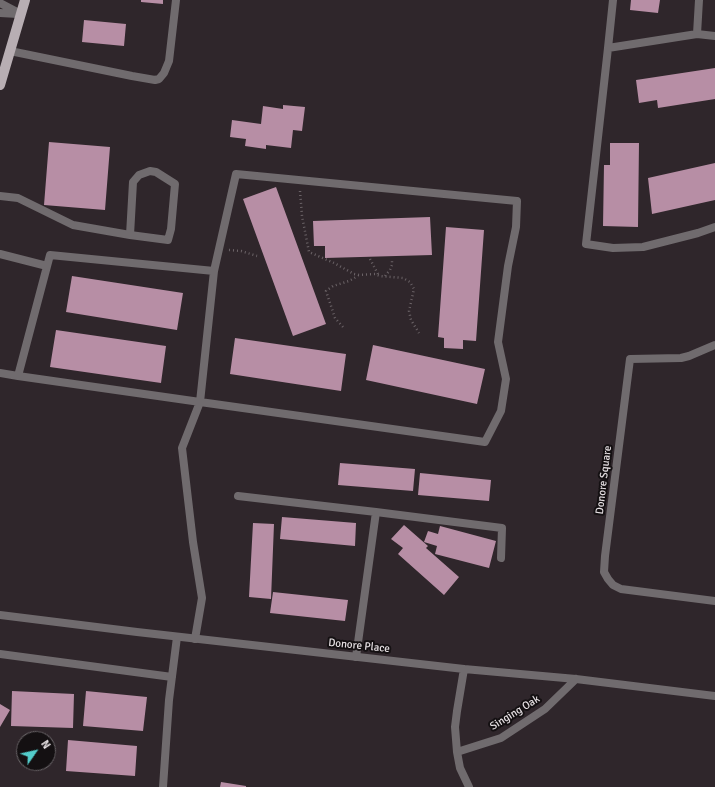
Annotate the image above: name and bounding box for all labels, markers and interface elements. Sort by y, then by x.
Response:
street label: Donore Square [593,445,615,515]
street label: Donore Place [327,636,391,656]
street label: Singing Oak [488,692,542,734]
north arrow [16,731,56,771]
text: N [38,738,53,751]

